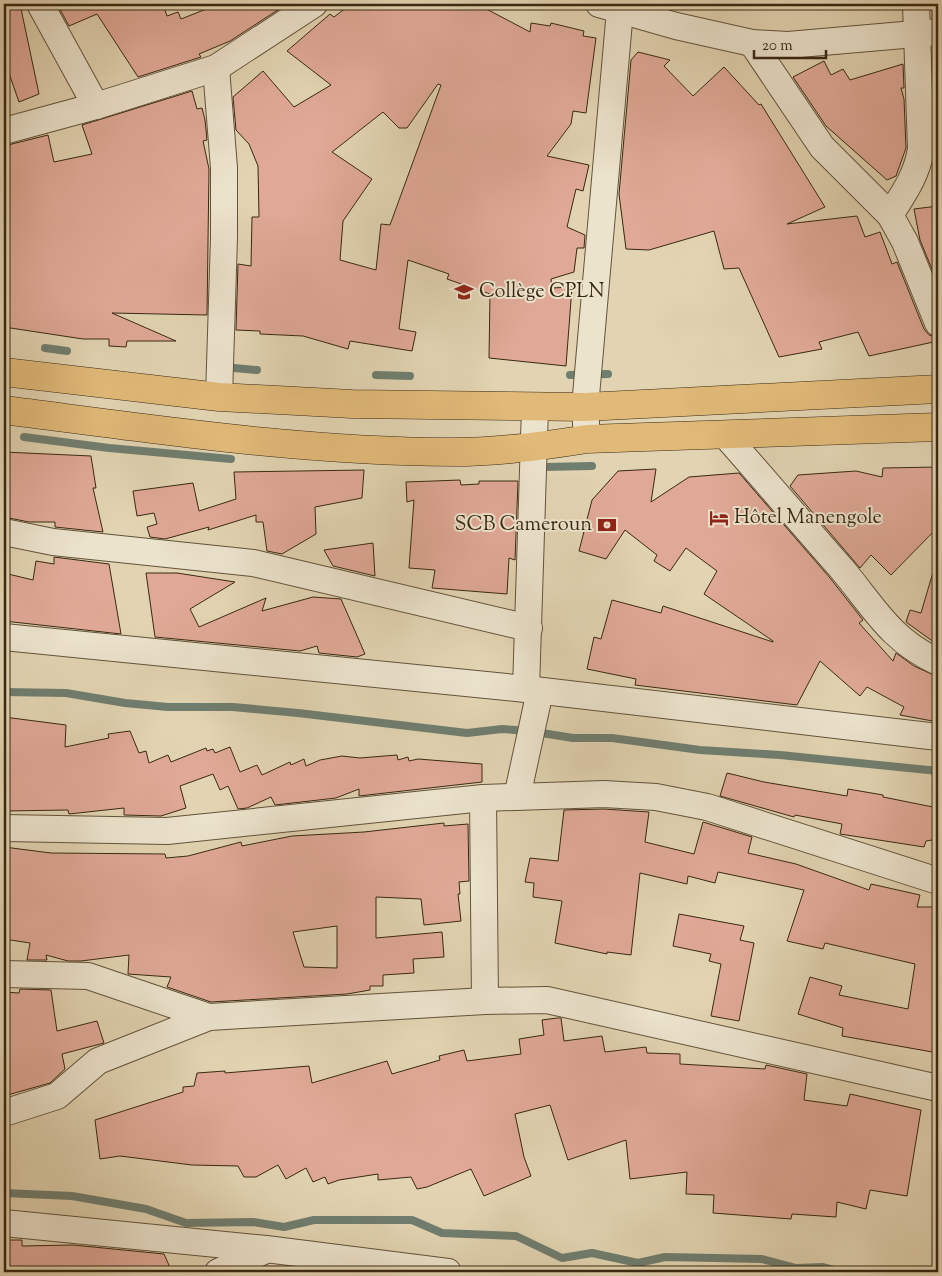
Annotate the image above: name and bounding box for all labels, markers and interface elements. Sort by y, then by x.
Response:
scale bar [754,28,827,60]
text: 20 m [762,36,793,57]
place label: Collège CPLN [479,278,604,307]
school or university icon: Collège CPLN [453,281,475,303]
place label: Hôtel Manengole [734,504,882,533]
hotel icon: Hôtel Manengole [708,507,730,529]
place label: SCB Cameroun [455,511,592,540]
bank icon: SCB Cameroun [596,514,618,536]

